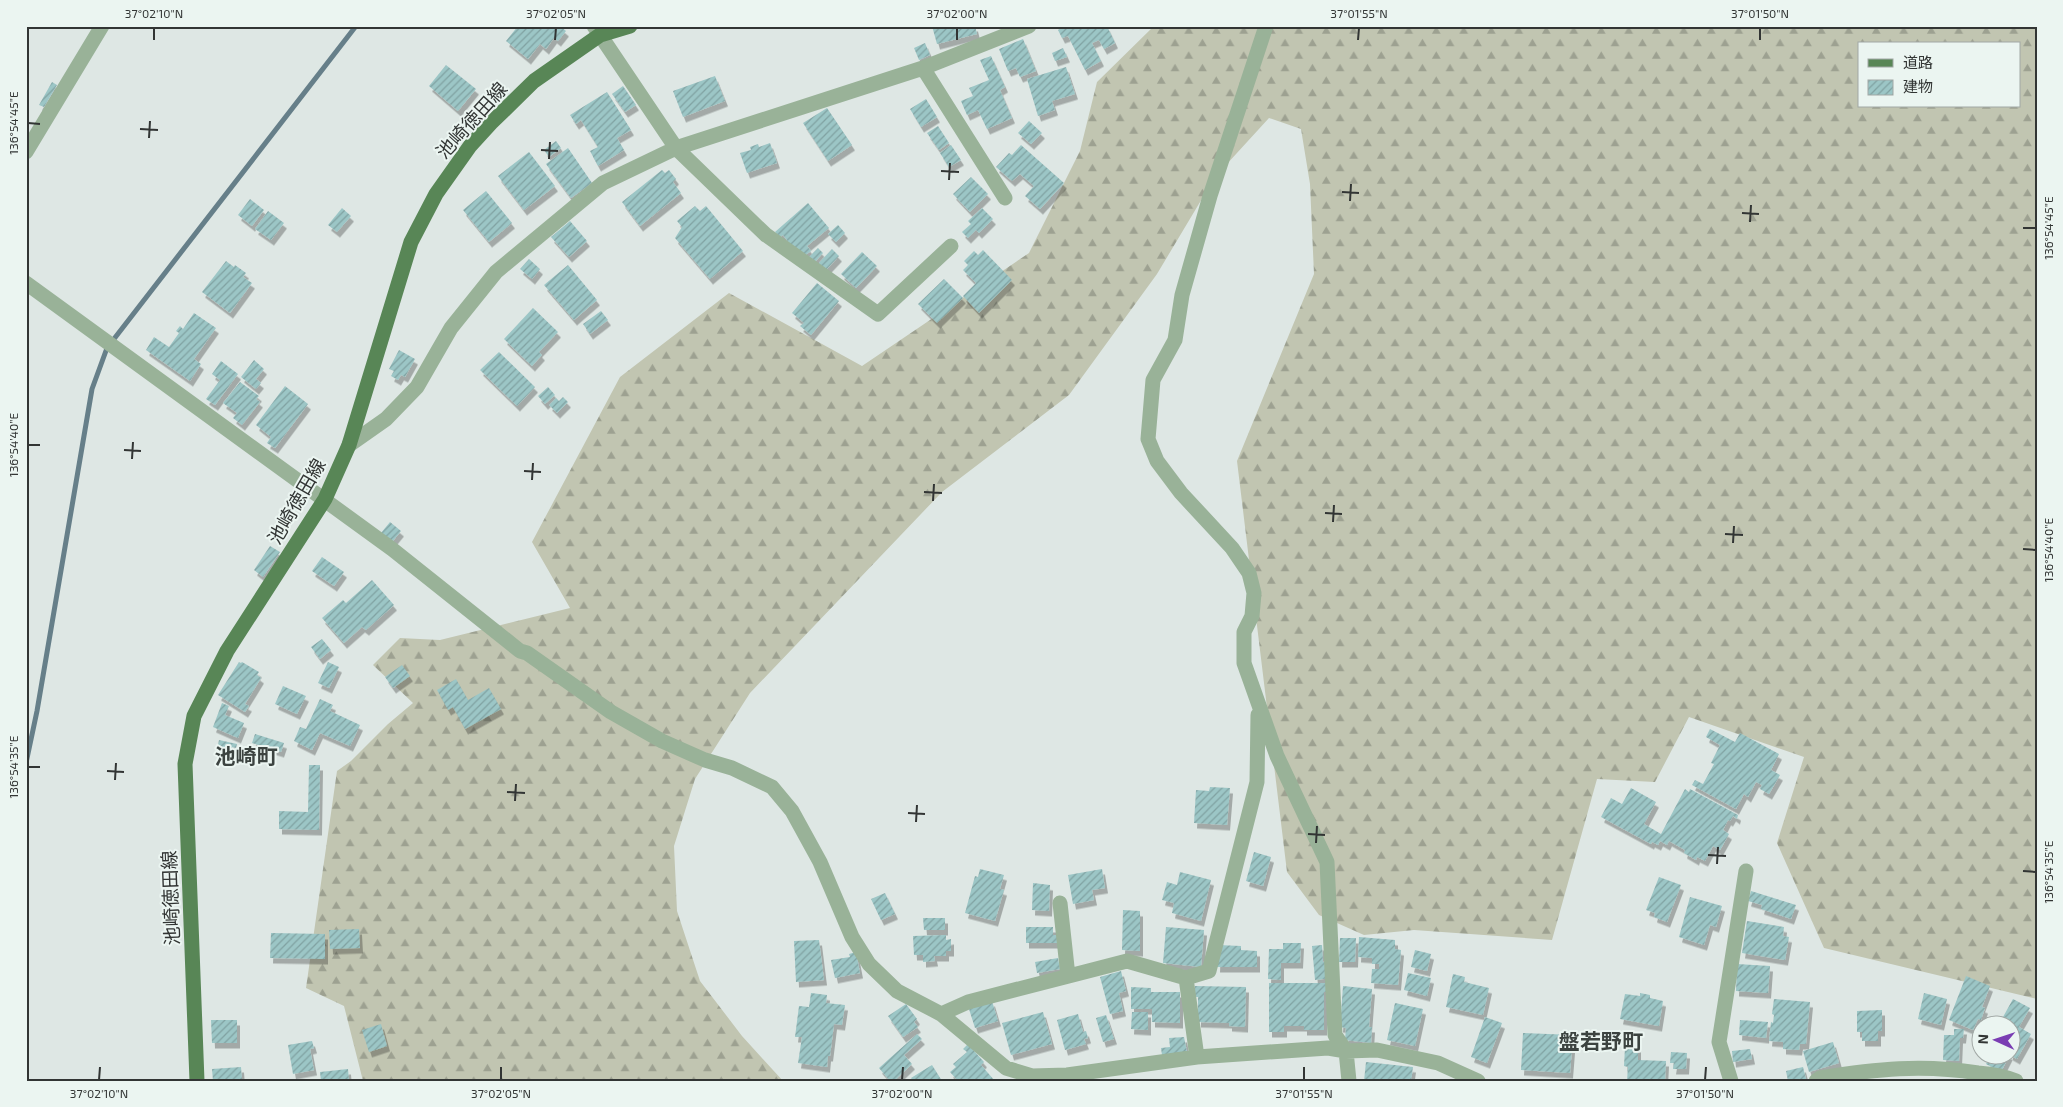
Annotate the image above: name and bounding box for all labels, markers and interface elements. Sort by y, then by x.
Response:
text: 37°02'10"N [125,6,183,20]
text: 37°02'05"N [526,6,586,20]
text: 37°02'00"N [927,6,987,20]
text: 37°01'55"N [1330,6,1388,20]
text: 37°01'50"N [1731,6,1789,20]
legend [1858,42,2020,108]
text: 道路 [1903,53,1933,71]
street label: 池崎徳田線 [431,77,511,163]
text: 建物 [1903,77,1933,95]
text: 136°54'45"E [6,91,20,155]
text: 136°54'45"E [2041,196,2055,260]
text: 136°54'40"E [6,413,20,477]
street label: 池崎徳田線 [262,454,330,548]
text: 136°54'40"E [2041,518,2055,582]
text: 136°54'35"E [6,735,20,799]
district label: 池崎町 [215,743,278,768]
text: 136°54'35"E [2041,840,2055,904]
street label: 池崎徳田線 [157,850,183,946]
north arrow [1970,1014,2020,1064]
district label: 盤若野町 [1559,1028,1643,1053]
text: N [1974,1034,1991,1045]
text: 37°02'10"N [70,1086,128,1100]
text: 37°02'05"N [471,1086,531,1100]
text: 37°02'00"N [872,1086,932,1100]
text: 37°01'55"N [1275,1086,1333,1100]
text: 37°01'50"N [1676,1086,1734,1100]

